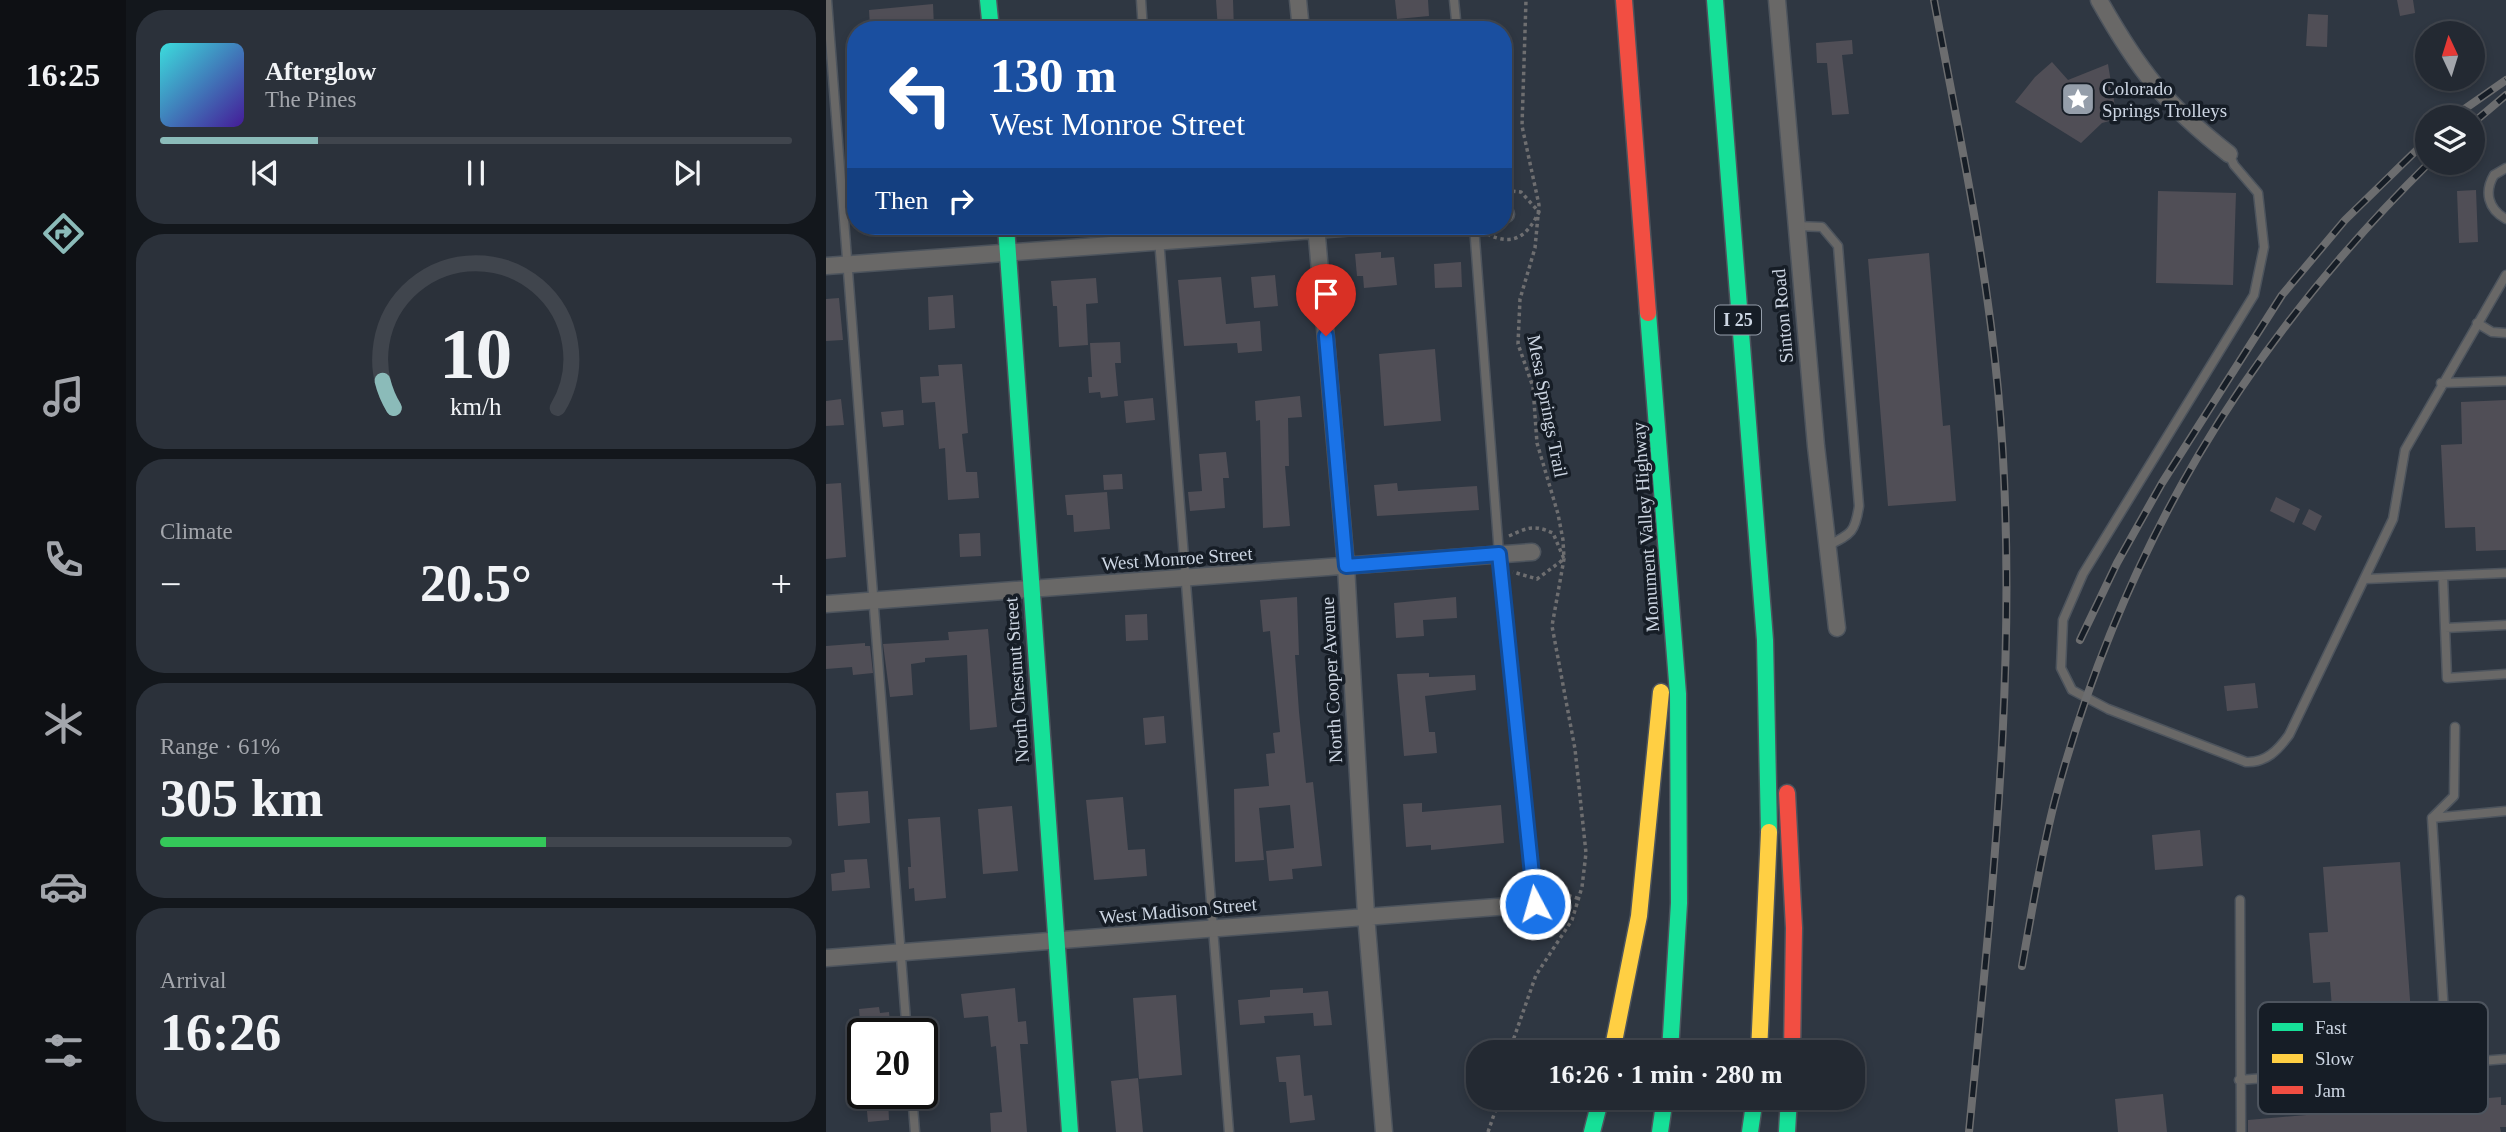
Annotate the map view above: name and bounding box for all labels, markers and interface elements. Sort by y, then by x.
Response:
north arrow [2415,21,2485,91]
map controls [2415,21,2485,175]
text: 130 m [990,48,1117,103]
icon: left [875,49,966,140]
text: 16:25 [26,57,100,93]
text: Afterglow [265,57,376,86]
place label: Colorado Springs Trolleys [2102,78,2227,121]
place icon: Colorado Springs Trolleys [2059,80,2097,118]
text: The Pines [265,87,356,112]
button: layers [2415,105,2485,175]
text: West Monroe Street [990,106,1245,142]
icon: previous [246,154,284,192]
icon: pause [457,154,495,192]
icon: next [668,154,706,192]
icon: right [942,182,980,220]
text: Then [875,186,928,215]
icon: directions [39,209,88,258]
pin [1296,264,1356,336]
street label: Sinton Road [1768,267,1797,364]
icon: arrive [1307,275,1345,313]
road number: I 25 [1715,306,1761,334]
text: 10 [440,313,512,394]
street label: Mesa Springs Trail [1523,333,1572,479]
icon: music [39,372,88,421]
text: km/h [450,392,502,419]
street label: Monument Valley Highway [1628,421,1663,633]
text: Climate [160,519,233,544]
icon: phone [39,535,88,584]
street label: West Monroe Street [1101,543,1254,574]
text: 20.5° [420,555,532,612]
text: − [160,563,181,605]
text: + [771,563,792,605]
street label: North Chestnut Street [1000,596,1033,763]
street label: North Cooper Avenue [1317,596,1346,764]
icon: climate [39,699,88,748]
text: Range · 61% [160,734,280,759]
text: 305 km [160,770,323,827]
icon: car [39,862,88,911]
position arrow [1498,867,1572,941]
street label: West Madison Street [1099,893,1258,928]
text: Arrival [160,968,226,993]
legend [2258,1002,2488,1114]
text: 16:26 [160,1004,281,1061]
text: Fast [2315,1017,2347,1038]
speed limit sign: 20 [847,1018,938,1109]
icon: filters [39,1026,88,1075]
text: Slow [2315,1048,2354,1069]
text: 16:26 · 1 min · 280 m [1549,1060,1783,1089]
text: Jam [2315,1080,2346,1101]

